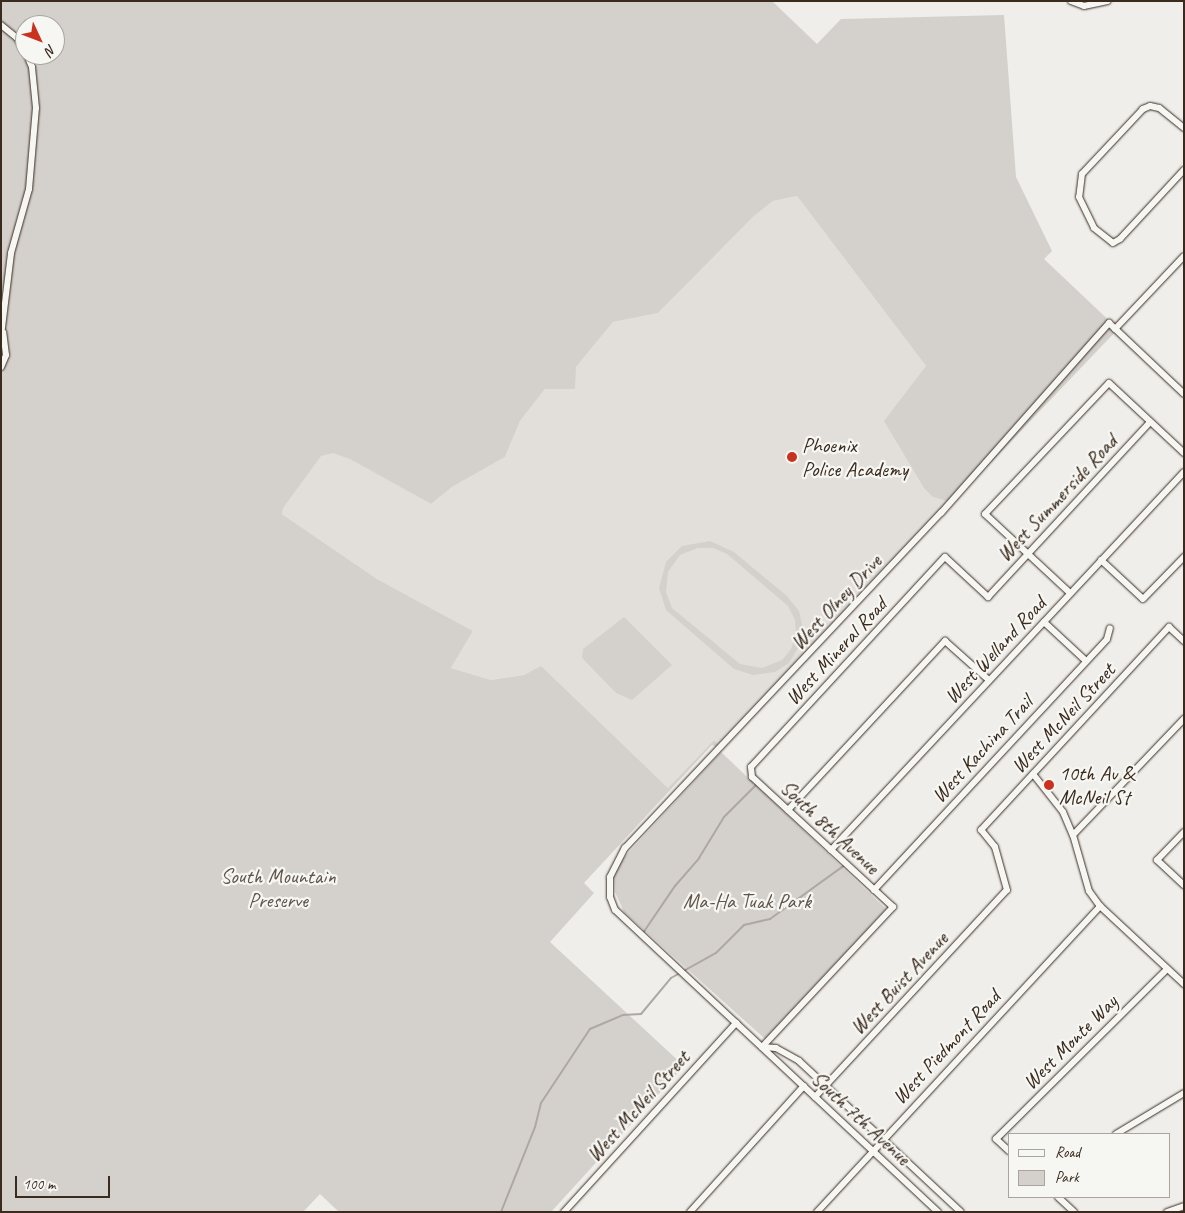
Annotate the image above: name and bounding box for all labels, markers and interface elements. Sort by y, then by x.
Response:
north arrow [15,15,65,65]
text: N [41,41,60,59]
street label: West Summerside Road [992,429,1122,567]
place label: Phoenix Police Academy [802,432,906,482]
marker: Phoenix Police Academy [786,451,798,463]
street label: West Olney Drive [785,549,887,655]
street label: West Welland Road [939,591,1051,709]
street label: West Mineral Road [780,592,892,710]
street label: West McNeil Street [1006,658,1120,778]
street label: West Kachina Trail [926,691,1038,807]
place label: 10th Av & McNeil St [1059,760,1134,810]
street label: South 8th Avenue [775,775,885,879]
marker: 10th Av & McNeil St [1043,779,1055,791]
park label: South Mountain Preserve [220,863,336,913]
park label: Ma-Ha Tuak Park [683,888,811,914]
street label: West Buist Avenue [845,926,953,1040]
street label: West Piedmont Road [887,985,1005,1109]
street label: West Monte Way [1018,990,1122,1094]
street label: West McNeil Street [581,1045,695,1167]
street label: South 7th Avenue [806,1066,916,1170]
legend [1008,1133,1170,1198]
text: Road [1055,1143,1080,1162]
scale bar [18,1166,112,1198]
text: Park [1055,1168,1079,1187]
text: 100 m [23,1175,55,1194]

